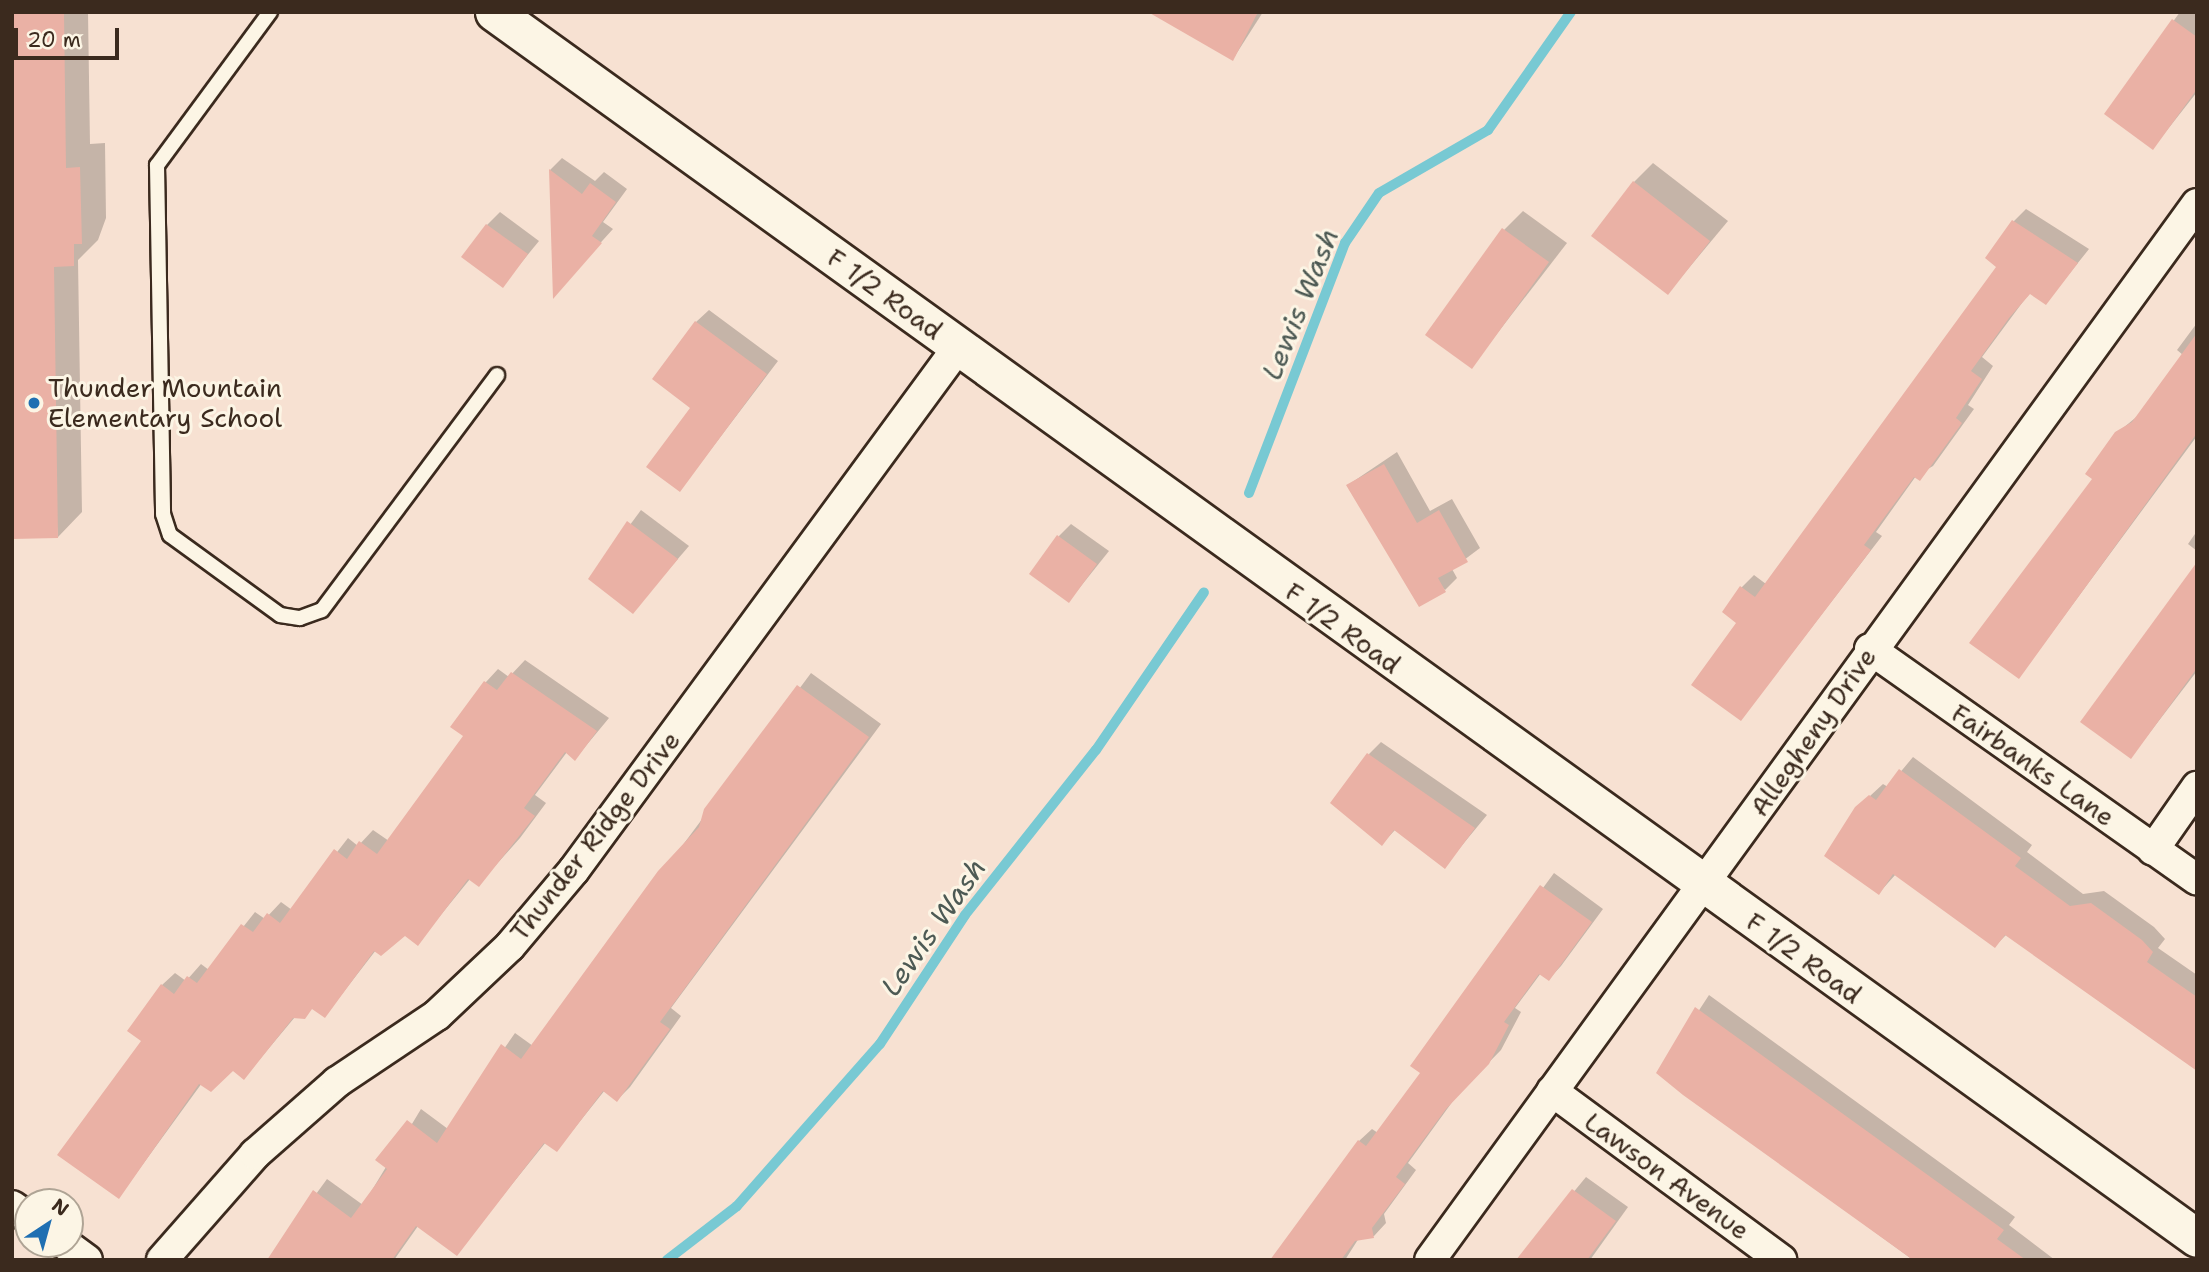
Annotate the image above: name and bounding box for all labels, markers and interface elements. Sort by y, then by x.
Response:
scale bar [18,14,122,58]
text: 20 m [27,26,81,54]
water label: Lewis Wash [1254,223,1346,385]
street label: F 1/2 Road [821,242,949,346]
place label: Thunder Mountain Elementary School [48,372,282,434]
marker: Thunder Mountain Elementary School [26,395,42,411]
street label: F 1/2 Road [1279,576,1407,680]
street label: Allegheny Drive [1743,642,1883,822]
street label: Fairbanks Lane [1945,697,2121,833]
street label: Thunder Ridge Drive [503,725,687,947]
water label: Lewis Wash [873,852,993,1002]
street label: F 1/2 Road [1740,906,1868,1010]
street label: Lawson Avenue [1578,1106,1756,1246]
north arrow [14,1188,84,1258]
text: N [47,1193,74,1222]

